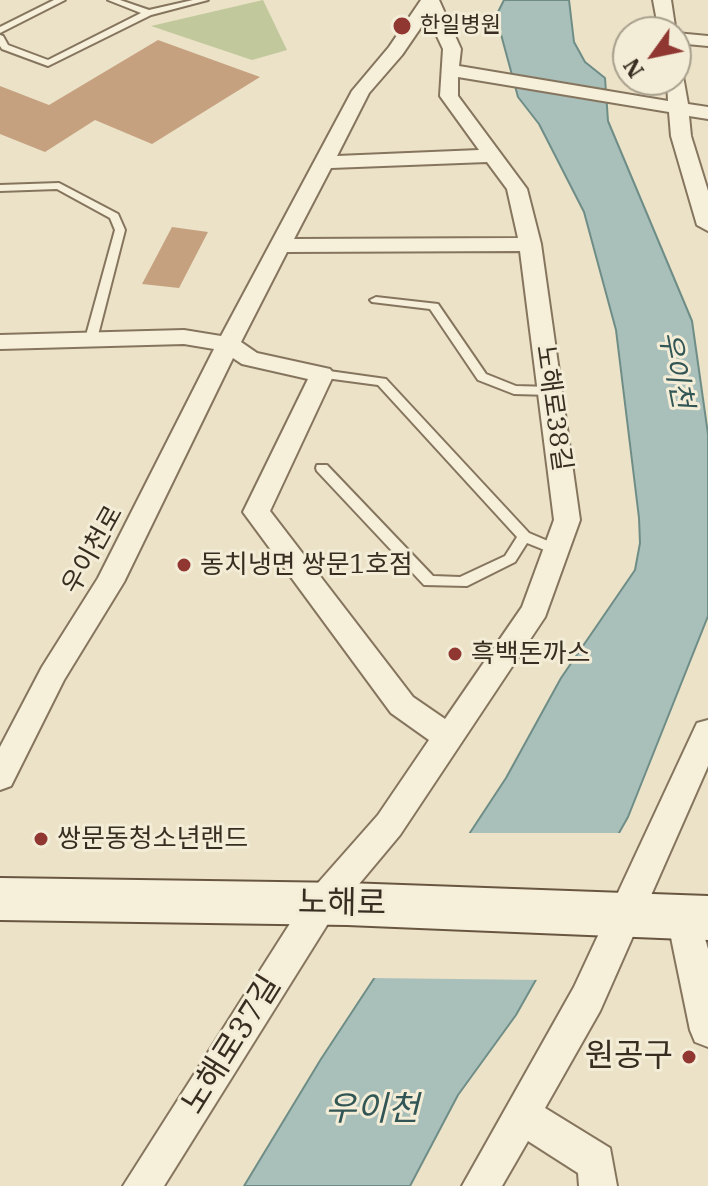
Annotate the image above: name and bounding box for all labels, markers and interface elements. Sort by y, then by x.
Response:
place label: 한일병원 [420,13,501,39]
marker: 한일병원 [391,15,413,37]
north arrow [612,16,692,96]
text: N [616,53,650,83]
water label: 우이천 [651,329,699,411]
street label: 노해로38길 [529,343,577,473]
street label: 우이천로 [56,501,130,599]
place label: 동치냉면 쌍문1호점 [200,549,413,581]
marker: 동치냉면 쌍문1호점 [175,556,193,574]
place label: 흑백돈까스 [471,638,591,670]
marker: 흑백돈까스 [446,645,464,663]
place label: 쌍문동청소년랜드 [57,823,248,855]
marker: 쌍문동청소년랜드 [32,830,50,848]
street label: 노해로 [298,884,386,924]
street label: 노해로37길 [174,969,290,1121]
place label: 원공구 [585,1038,673,1076]
marker: 원공구 [680,1048,698,1066]
water label: 우이천 [325,1090,419,1130]

